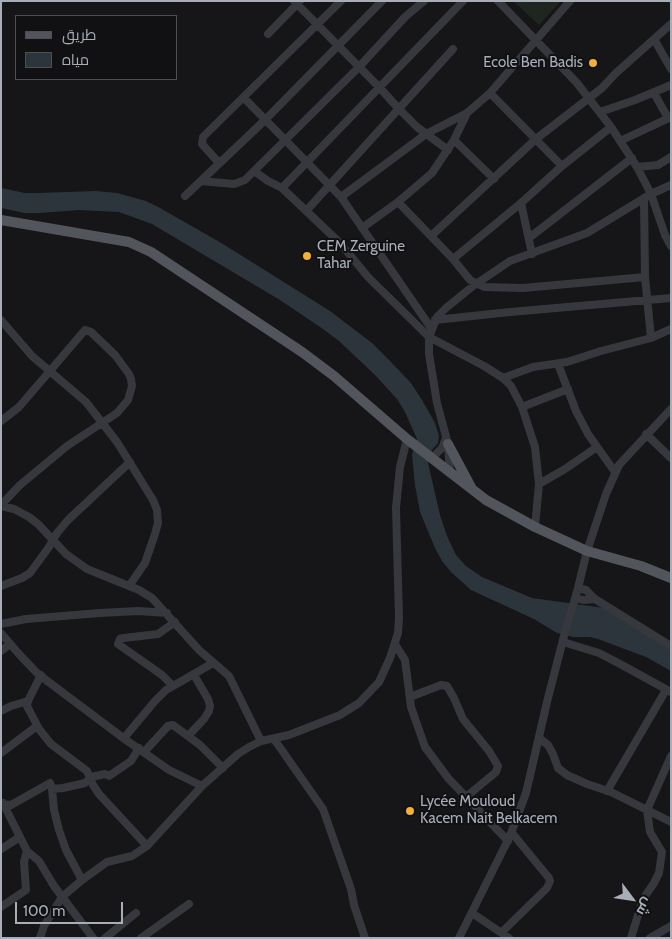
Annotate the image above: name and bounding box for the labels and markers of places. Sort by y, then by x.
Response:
place label: Ecole Ben Badis [483,54,583,72]
marker: Ecole Ben Badis [587,57,599,69]
place label: CEM Zerguine Tahar [317,238,405,273]
marker: CEM Zerguine Tahar [301,250,313,262]
place label: Lycée Mouloud Kacem Nait Belkacem [420,793,557,828]
marker: Lycée Mouloud Kacem Nait Belkacem [404,805,416,817]

